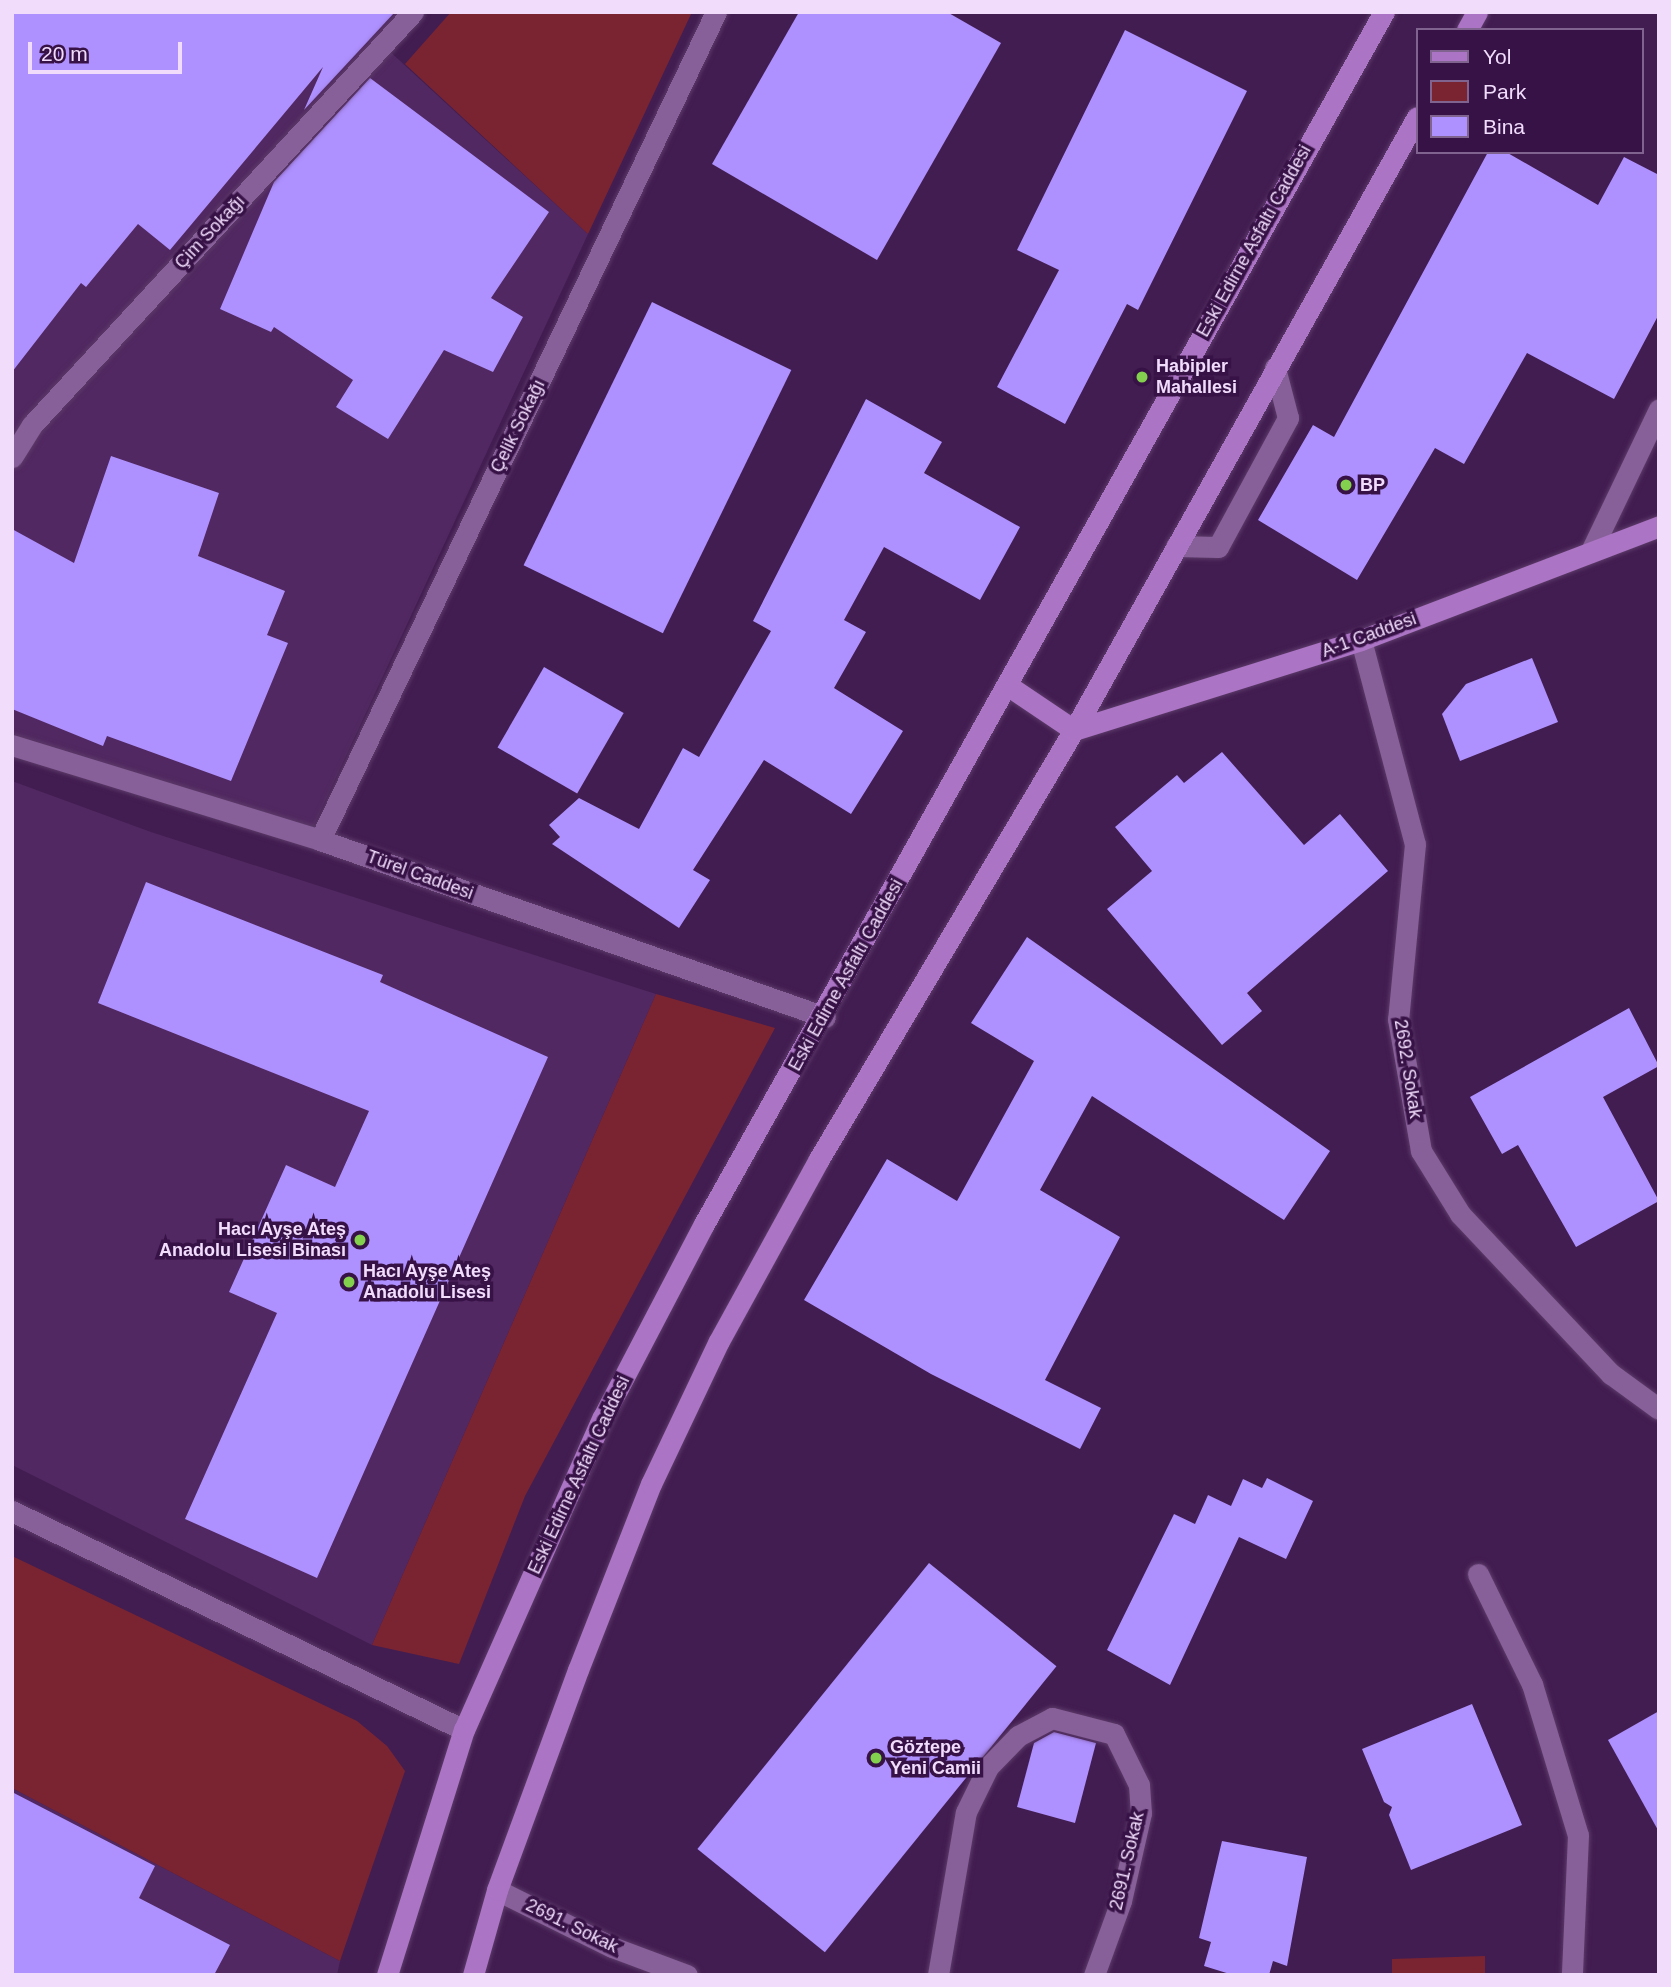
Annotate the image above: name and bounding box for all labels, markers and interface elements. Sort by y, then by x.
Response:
scale bar [32,28,186,72]
legend [1416,28,1643,154]
text: 20 m [41,42,88,65]
text: Yol [1483,45,1511,68]
text: Park [1483,80,1526,103]
text: Bina [1483,115,1525,138]
street label: Eski Edirne Asfaltı Caddesi [1192,141,1316,341]
street label: Çim Sokağı [170,191,250,273]
place label: Habipler Mahallesi [1156,356,1237,398]
marker: Habipler Mahallesi [1134,369,1150,385]
street label: Çelik Sokağı [486,376,550,476]
place label: BP [1360,474,1385,496]
marker: BP [1338,477,1354,493]
street label: A-1 Caddesi [1319,608,1419,662]
street label: Türel Caddesi [364,846,476,904]
street label: Eski Edirne Asfaltı Caddesi [784,875,908,1075]
street label: 2692. Sokak [1390,1018,1426,1120]
place label: Hacı Ayşe Ateş Anadolu Lisesi Binası [159,1219,346,1262]
marker: Hacı Ayşe Ateş Anadolu Lisesi Binası [352,1232,368,1248]
place label: Hacı Ayşe Ateş Anadolu Lisesi [363,1261,492,1304]
marker: Hacı Ayşe Ateş Anadolu Lisesi [341,1274,357,1290]
street label: Eski Edirne Asfaltı Caddesi [523,1372,635,1578]
place label: Göztepe Yeni Camii [890,1737,981,1780]
marker: Göztepe Yeni Camii [868,1750,884,1766]
street label: 2691. Sokak [1105,1810,1149,1912]
street label: 2691. Sokak [522,1894,622,1958]

